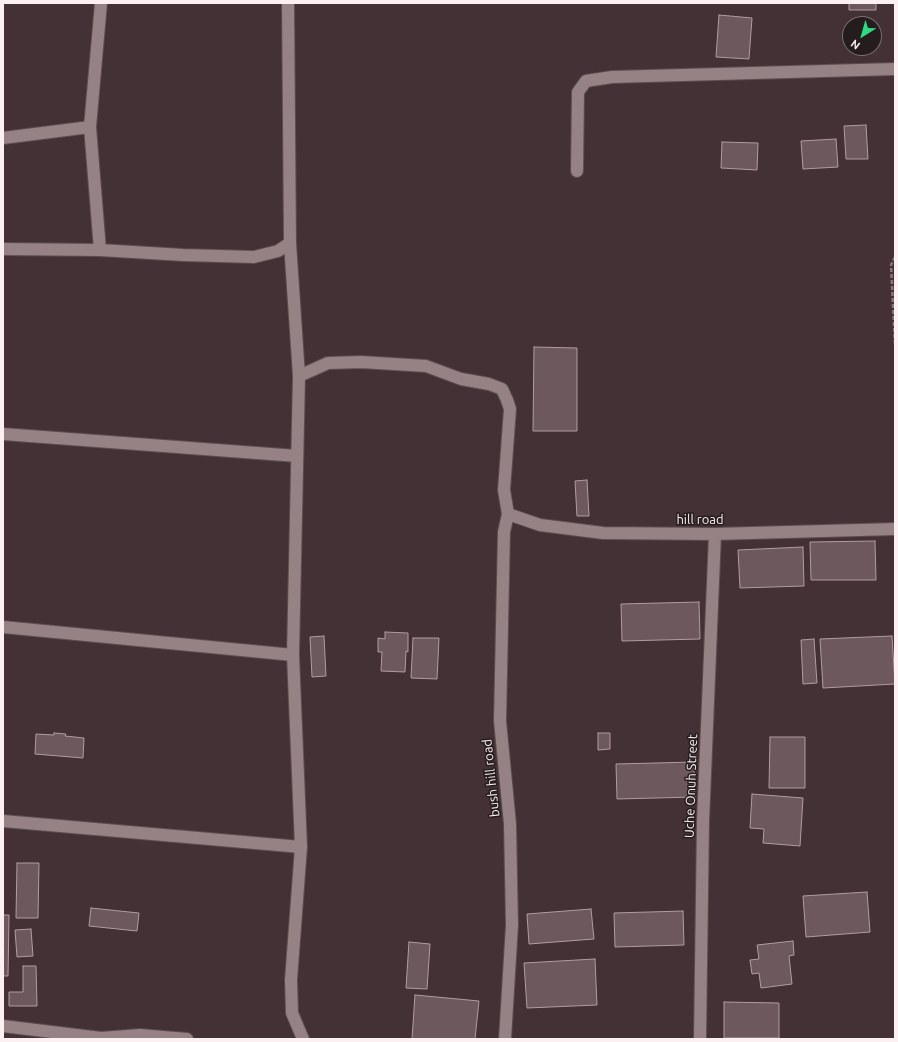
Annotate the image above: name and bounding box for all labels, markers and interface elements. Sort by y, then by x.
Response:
north arrow [842,16,882,56]
text: N [848,38,862,52]
street label: hill road [676,512,724,528]
street label: Uche Onuh Street [681,734,701,838]
street label: bush hill road [479,738,503,818]

